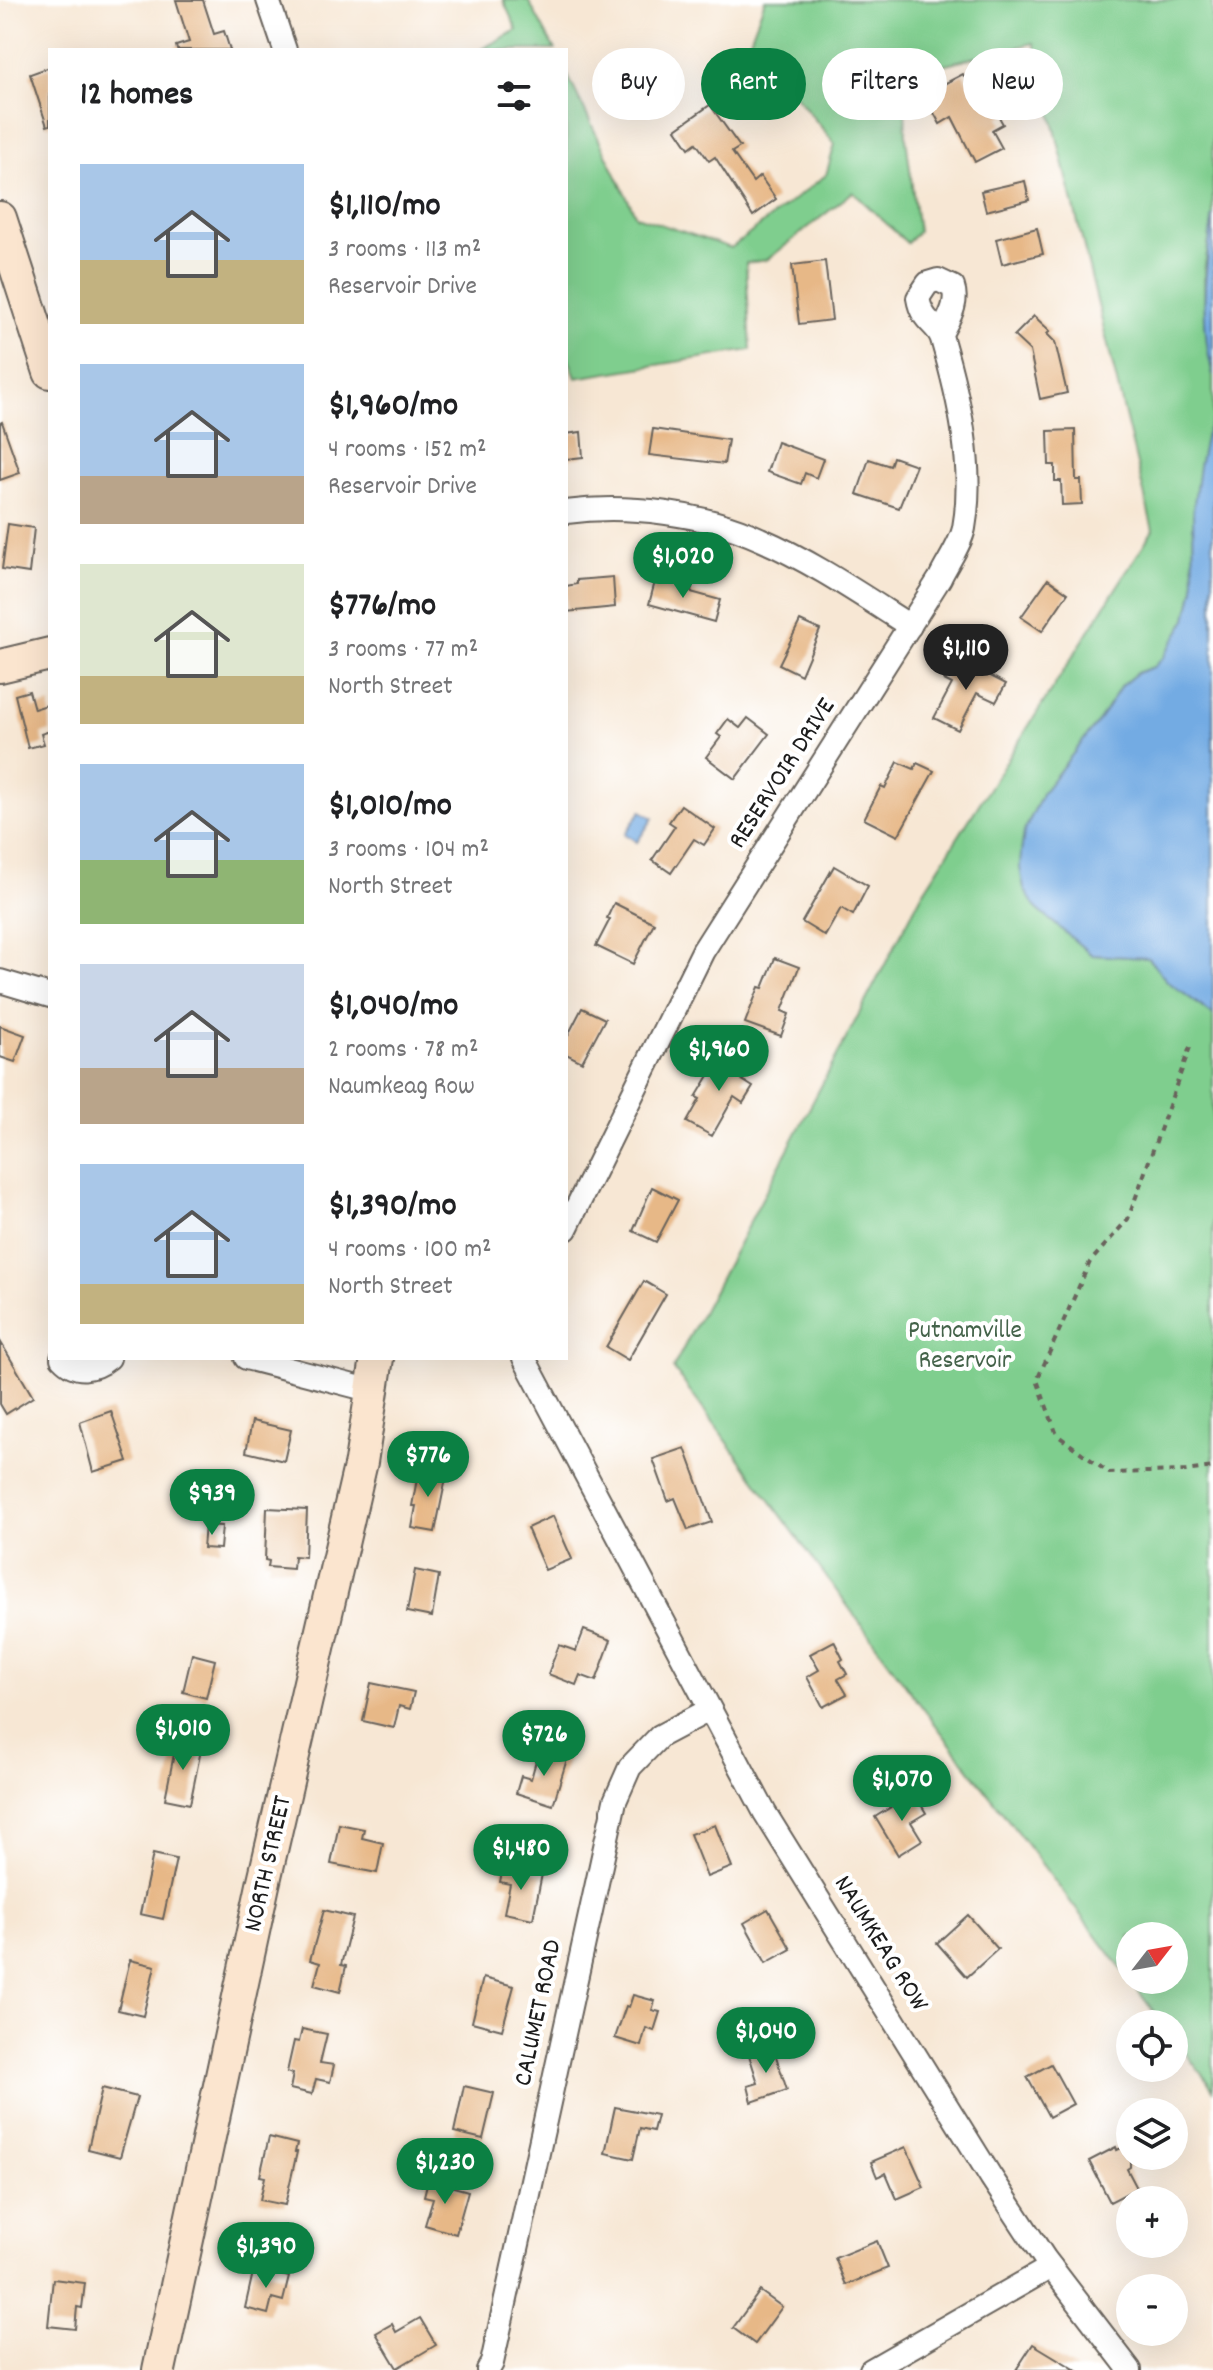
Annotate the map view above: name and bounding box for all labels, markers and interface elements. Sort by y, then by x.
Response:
chip: Buy [592,48,685,120]
chip: Rent [701,48,806,120]
chip: Filters [822,48,947,120]
chip: New [963,48,1063,120]
text: 12 homes [80,72,193,121]
icon: filters [492,74,536,118]
text: $1,110/mo [328,183,441,232]
icon: home [144,196,240,292]
text: 3 rooms · 113 m² [328,232,481,269]
text: Reservoir Drive [328,269,477,306]
text: $1,960/mo [328,383,458,432]
icon: home [144,396,240,492]
text: 4 rooms · 152 m² [328,432,487,469]
text: Reservoir Drive [328,469,477,506]
pin: $1,020 [618,532,748,600]
text: $1,020 [651,539,715,576]
text: $776/mo [328,583,436,632]
icon: home [144,596,240,692]
pin: $1,110 [901,624,1031,692]
text: $1,110 [941,631,991,668]
text: 3 rooms · 77 m² [328,632,478,669]
text: North Street [328,669,453,706]
street label: RESERVOIR DRIVE [720,691,846,857]
text: $1,010/mo [328,783,452,832]
icon: home [144,796,240,892]
text: 3 rooms · 104 m² [328,832,489,869]
text: North Street [328,869,453,906]
text: $1,040/mo [328,983,459,1032]
icon: home [144,996,240,1092]
pin: $1,960 [654,1025,784,1093]
text: 2 rooms · 78 m² [328,1032,478,1069]
text: $1,960 [688,1032,750,1069]
text: Naumkeag Row [328,1069,475,1106]
text: $1,390/mo [328,1183,457,1232]
icon: home [144,1196,240,1292]
text: 4 rooms · 100 m² [328,1232,492,1269]
text: North Street [328,1269,453,1306]
park label: Putnamville Reservoir [908,1313,1022,1380]
pin: $776 [381,1431,475,1499]
text: $776 [405,1438,451,1475]
pin: $939 [165,1469,259,1537]
text: $939 [188,1476,236,1513]
pin: $1,010 [118,1704,248,1772]
pin: $726 [497,1710,591,1778]
text: $1,010 [154,1711,212,1748]
text: $726 [520,1717,568,1754]
pin: $1,070 [837,1755,967,1823]
text: $1,070 [871,1762,933,1799]
street label: NORTH STREET [235,1792,303,1936]
pin: $1,480 [456,1824,586,1892]
text: $1,480 [491,1831,551,1868]
street label: NAUMKEAG ROW [823,1869,937,2019]
north arrow [1116,1922,1188,1994]
map controls [1116,1922,1188,2346]
street label: CALUMET ROAD [505,1936,573,2090]
pin: $1,040 [701,2007,831,2075]
button: locate [1116,2010,1188,2082]
text: $1,040 [735,2014,797,2051]
button: layers [1116,2098,1188,2170]
pin: $1,230 [380,2138,510,2206]
text: $1,230 [415,2145,475,2182]
button: + [1116,2186,1188,2258]
pin: $1,390 [201,2222,331,2290]
text: $1,390 [235,2229,297,2266]
button: − [1116,2274,1188,2346]

